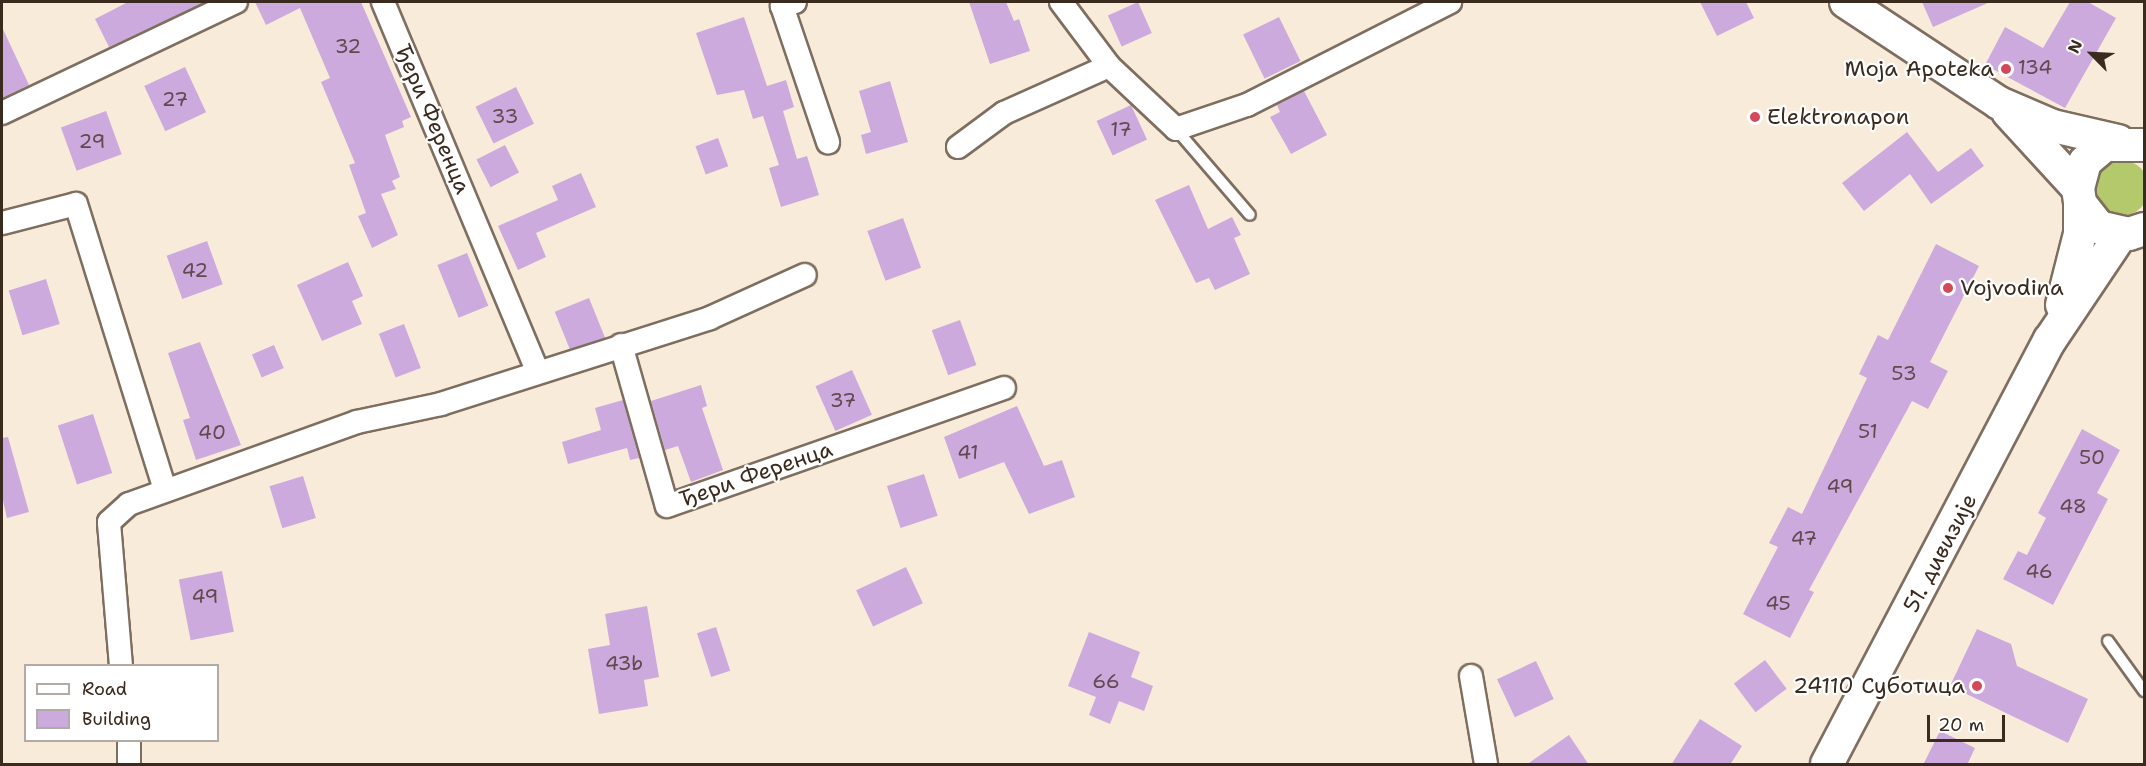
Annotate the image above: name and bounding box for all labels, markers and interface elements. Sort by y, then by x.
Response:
north arrow [2062,24,2122,84]
house number: 32 [335,34,361,58]
text: N [2063,36,2087,57]
street label: Ђери Ференца [390,40,476,198]
house number: 134 [2018,55,2052,79]
place label: Moja Apoteka [1844,56,1994,82]
marker: Moja Apoteka [1999,62,2013,76]
house number: 27 [162,87,188,111]
house number: 33 [492,104,518,128]
place label: Elektronapon [1767,104,1909,130]
marker: Elektronapon [1748,110,1762,124]
house number: 17 [1110,117,1132,141]
house number: 29 [79,129,105,153]
house number: 42 [182,258,208,282]
place label: Vojvodina [1960,275,2064,301]
marker: Vojvodina [1941,281,1955,295]
house number: 53 [1891,361,1917,385]
house number: 37 [830,388,856,412]
house number: 51 [1858,419,1878,443]
house number: 40 [198,420,226,444]
street label: Ђери Ференца [676,436,836,512]
house number: 41 [957,440,979,464]
house number: 50 [2079,445,2105,469]
house number: 49 [1826,474,1854,498]
street label: 51. дивизије [1898,489,1982,617]
house number: 48 [2059,494,2087,518]
house number: 47 [1791,526,1817,550]
house number: 46 [2025,559,2053,583]
house number: 49 [191,584,219,608]
house number: 45 [1765,591,1791,615]
house number: 43b [605,651,643,675]
legend [24,664,219,742]
house number: 66 [1092,669,1120,693]
place label: 24110 Суботица [1793,673,1965,699]
text: Road [82,677,127,701]
marker: 24110 Суботица [1970,679,1984,693]
scale bar [1930,703,2008,741]
text: Building [82,707,151,731]
text: 20 m [1938,713,1984,737]

